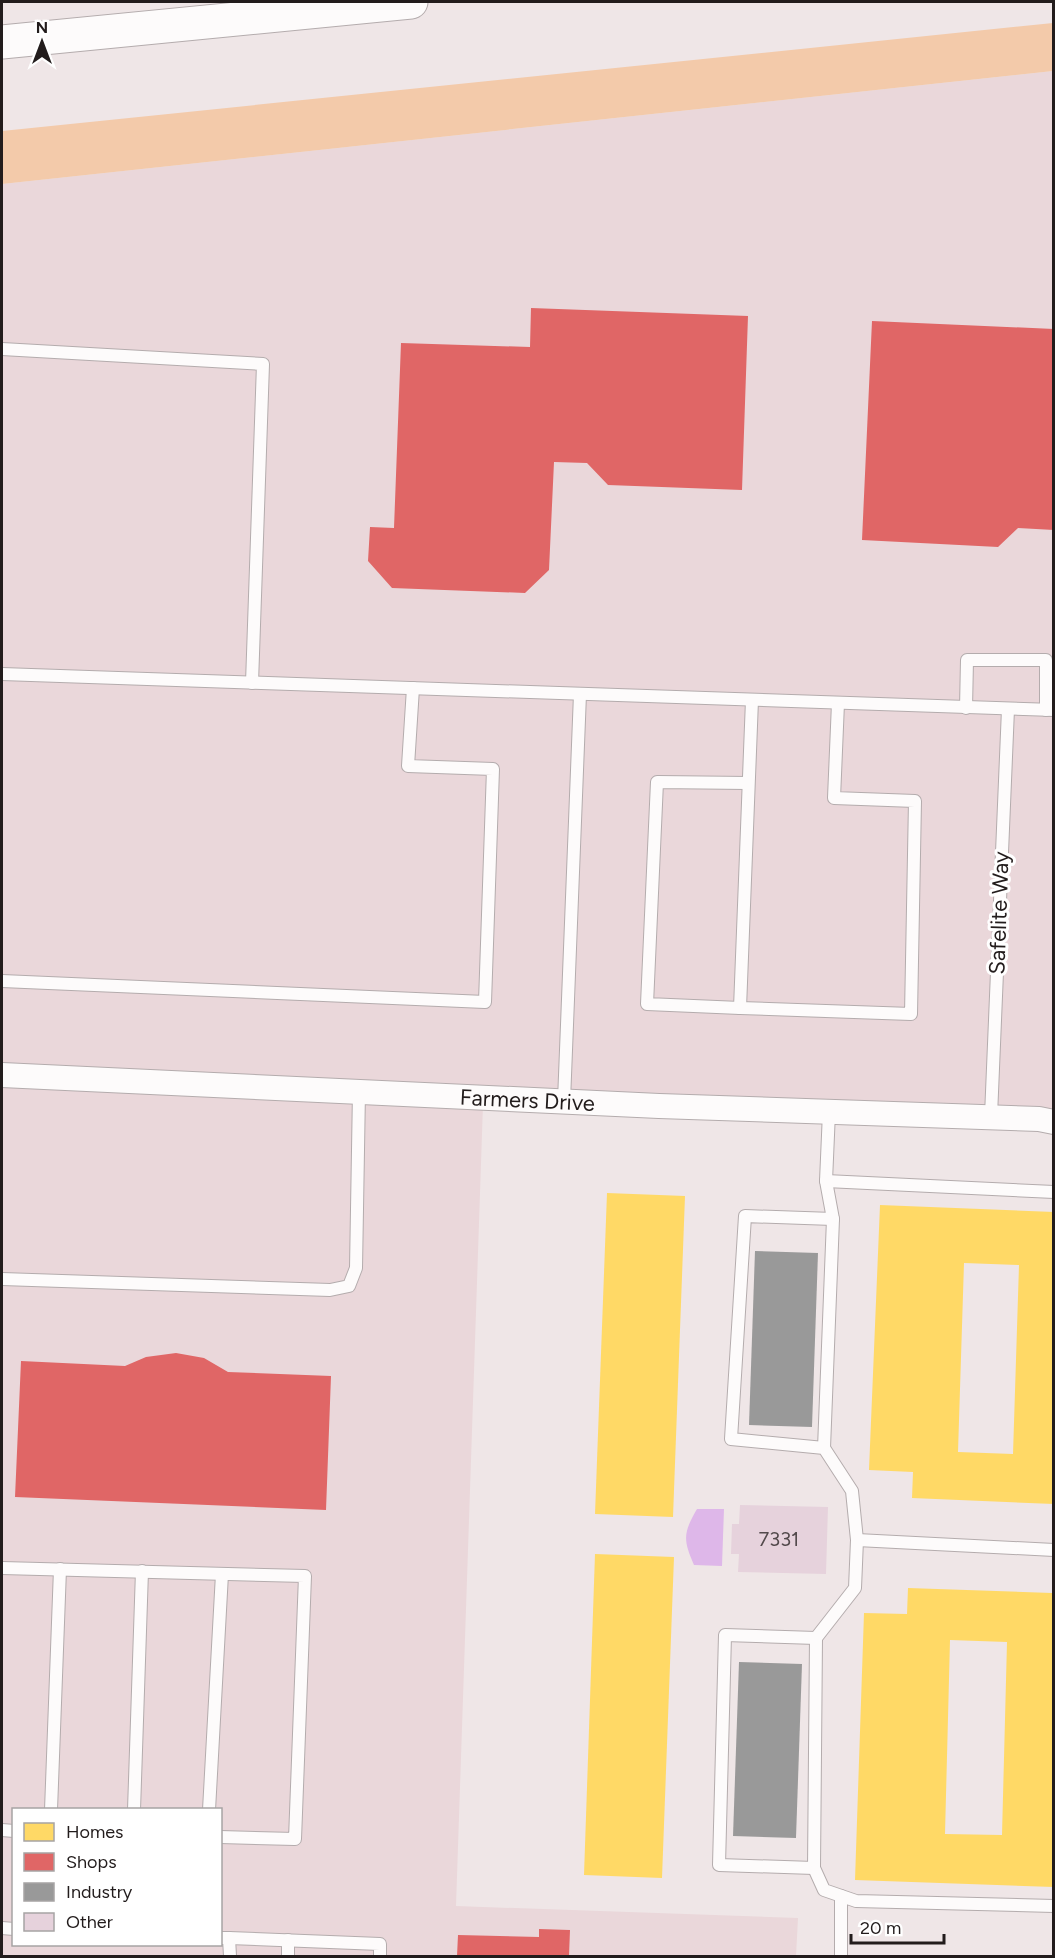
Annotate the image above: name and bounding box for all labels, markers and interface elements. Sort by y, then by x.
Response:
north arrow [12,12,72,72]
text: N [36,18,48,37]
street label: Safelite Way [983,850,1015,975]
street label: Farmers Drive [459,1083,596,1116]
house number: 7331 [759,1527,799,1551]
legend [12,1808,222,1946]
text: Homes [66,1821,124,1843]
text: Shops [66,1851,117,1873]
text: Industry [66,1881,133,1903]
scale bar [851,1907,944,1945]
text: Other [66,1911,113,1933]
text: 20 m [860,1917,901,1939]

